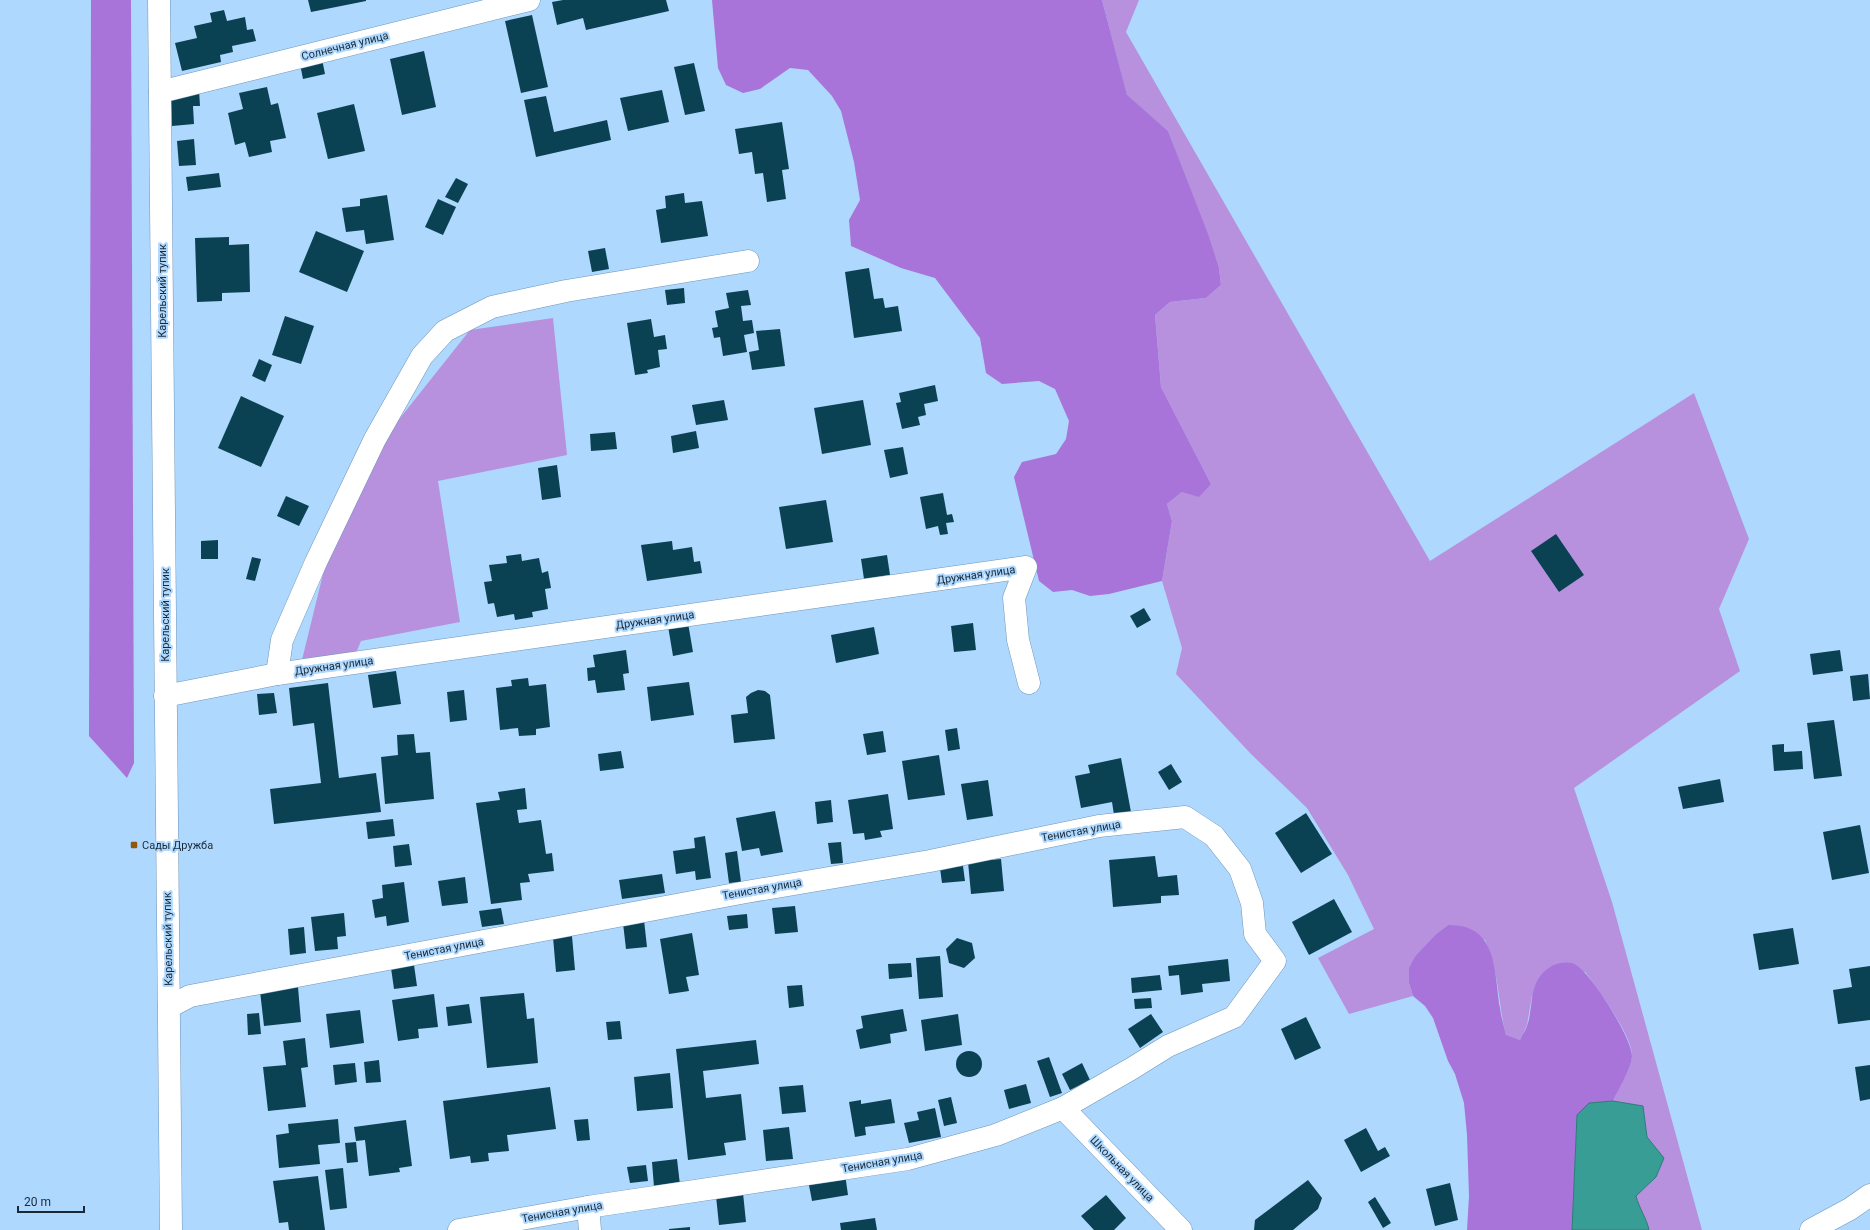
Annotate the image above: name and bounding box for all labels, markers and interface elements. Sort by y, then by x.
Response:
street label: Солнечная улица [300,29,390,63]
street label: Карельский тупик [156,244,169,338]
street label: Дружная улица [936,563,1016,587]
street label: Карельский тупик [159,568,172,662]
street label: Дружная улица [615,608,695,632]
street label: Дружная улица [294,654,374,678]
street label: Тенистая улица [1040,818,1122,844]
place label: Сады Дружба [142,839,213,852]
marker: Сады Дружба [129,840,139,850]
street label: Тенистая улица [721,876,803,902]
street label: Карельский тупик [161,892,175,986]
street label: Тенистая улица [403,935,485,963]
street label: Школьная улица [1087,1134,1157,1204]
street label: Тенисная улица [841,1149,923,1175]
scale bar [18,1188,84,1214]
text: 20 m [24,1195,51,1209]
street label: Тенисная улица [521,1199,603,1225]

